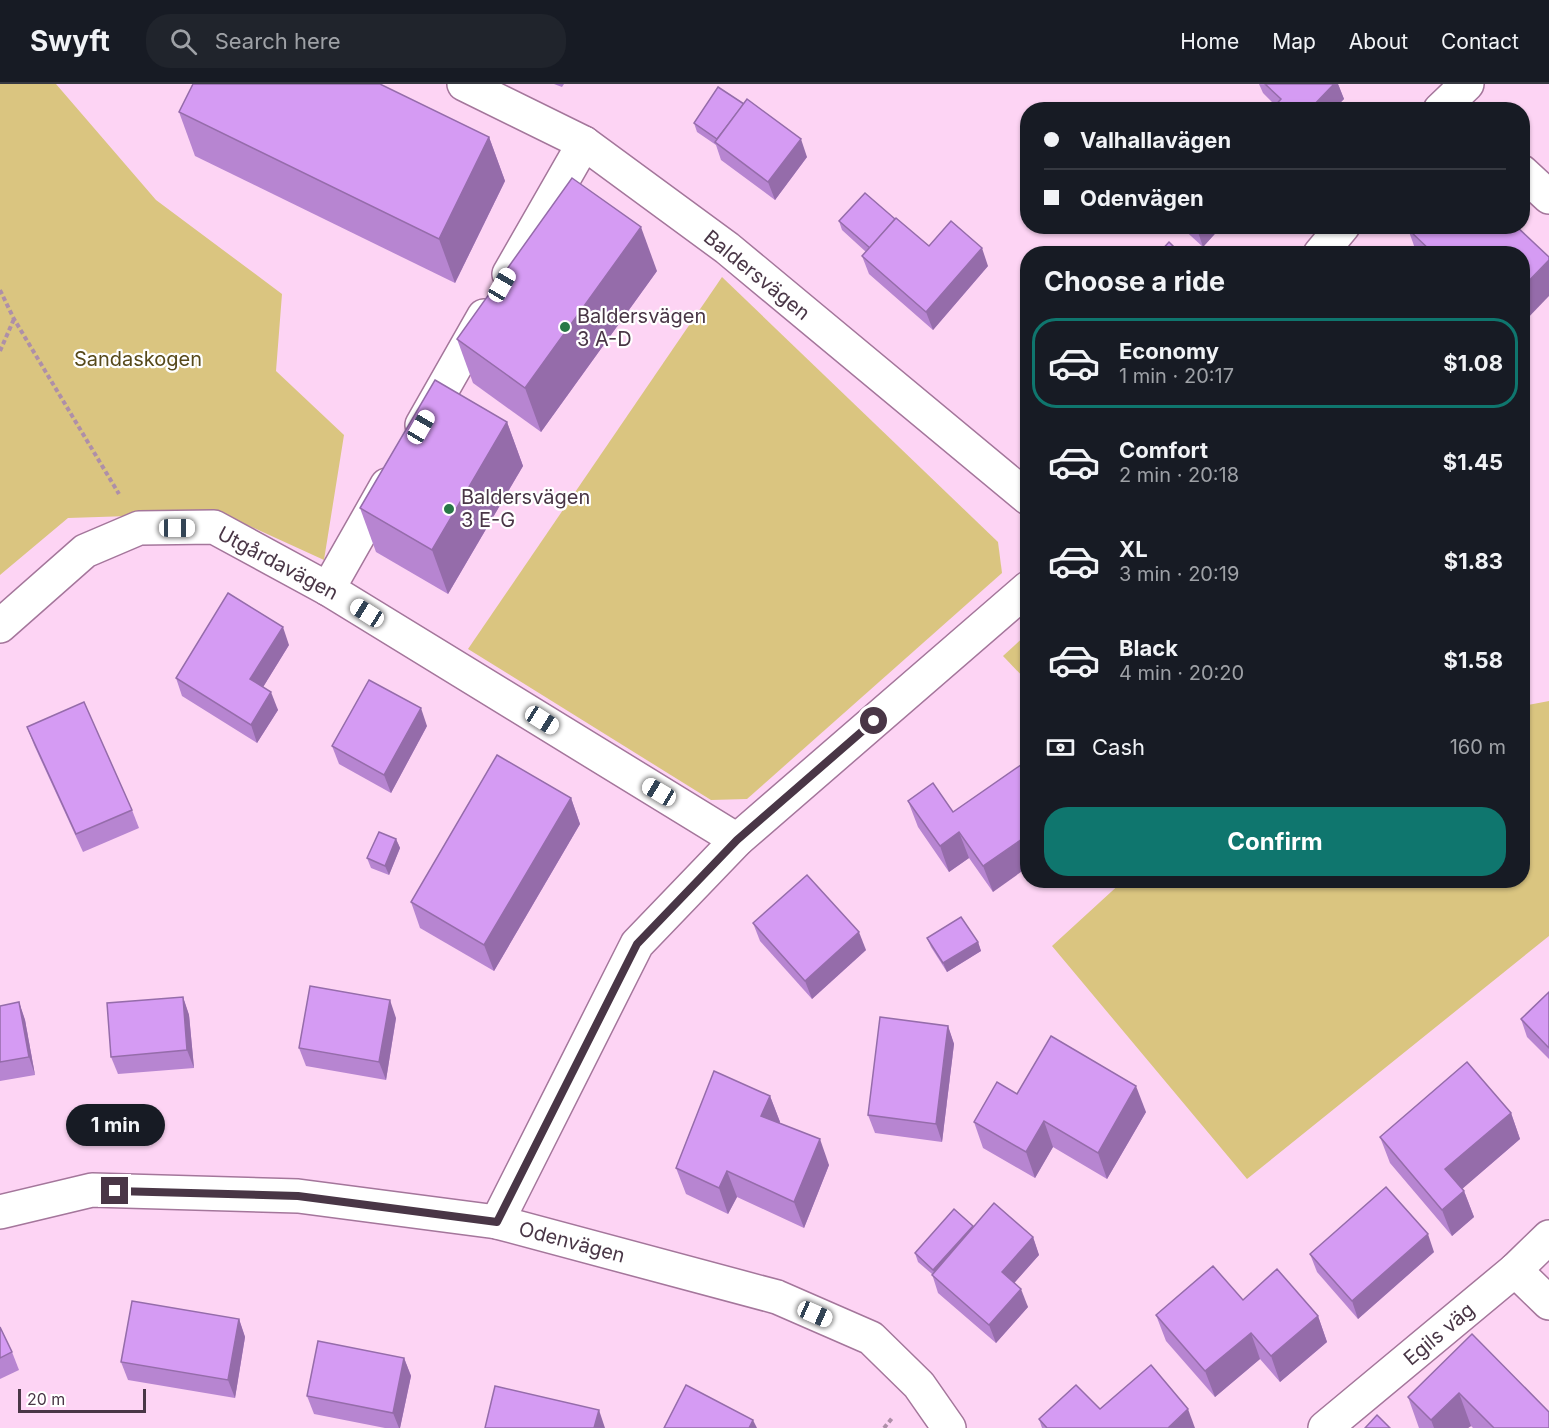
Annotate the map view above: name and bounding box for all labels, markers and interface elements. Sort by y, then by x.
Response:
search box [146,14,566,68]
text: Swyft [30,24,110,58]
icon: search [167,25,200,58]
text: Search here [215,28,340,54]
text: Home [1180,29,1239,54]
text: Map [1272,29,1316,54]
text: About [1349,29,1408,54]
text: Contact [1441,29,1519,54]
text: Valhallavägen [1080,127,1231,153]
text: Odenvägen [1080,185,1204,211]
street label: Baldersvägen [699,225,815,325]
car [485,265,519,305]
text: Choose a ride [1044,265,1225,298]
place label: Baldersvägen 3 A-D [577,304,706,351]
marker: Baldersvägen 3 A-D [558,320,572,334]
icon: car [1047,336,1101,390]
text: Economy [1119,338,1219,364]
park label: Sandaskogen [74,347,202,371]
text: $1.08 [1443,350,1503,376]
text: 1 min · 20:17 [1119,364,1234,388]
car [404,407,438,447]
icon: car [1047,435,1101,489]
text: Comfort [1119,437,1208,463]
text: $1.45 [1443,449,1503,475]
text: 2 min · 20:18 [1119,463,1239,487]
place label: Baldersvägen 3 E-G [461,485,590,532]
marker: Baldersvägen 3 E-G [442,502,456,516]
car [159,519,195,537]
street label: Utgårdavägen [214,521,342,605]
icon: car [1047,534,1101,588]
text: XL [1119,536,1148,562]
text: $1.83 [1444,548,1503,574]
text: 3 min · 20:19 [1119,562,1239,586]
car [347,596,387,630]
icon: car [1047,633,1101,687]
text: Black [1119,635,1178,661]
text: $1.58 [1444,647,1503,673]
text: 4 min · 20:20 [1119,661,1244,685]
car [522,703,562,737]
route start [860,707,887,734]
icon: cash [1044,731,1077,764]
text: Cash [1092,734,1145,760]
text: 160 m [1450,735,1506,759]
car [639,775,679,809]
button: Confirm [1044,807,1506,876]
callout: 1 min [66,1104,164,1146]
text: 1 min [91,1113,140,1137]
route end [101,1177,128,1204]
street label: Odenvägen [516,1216,628,1268]
car [795,1298,835,1330]
street label: Egils väg [1399,1298,1479,1370]
scale bar [18,1386,146,1414]
text: 20 m [27,1389,65,1409]

